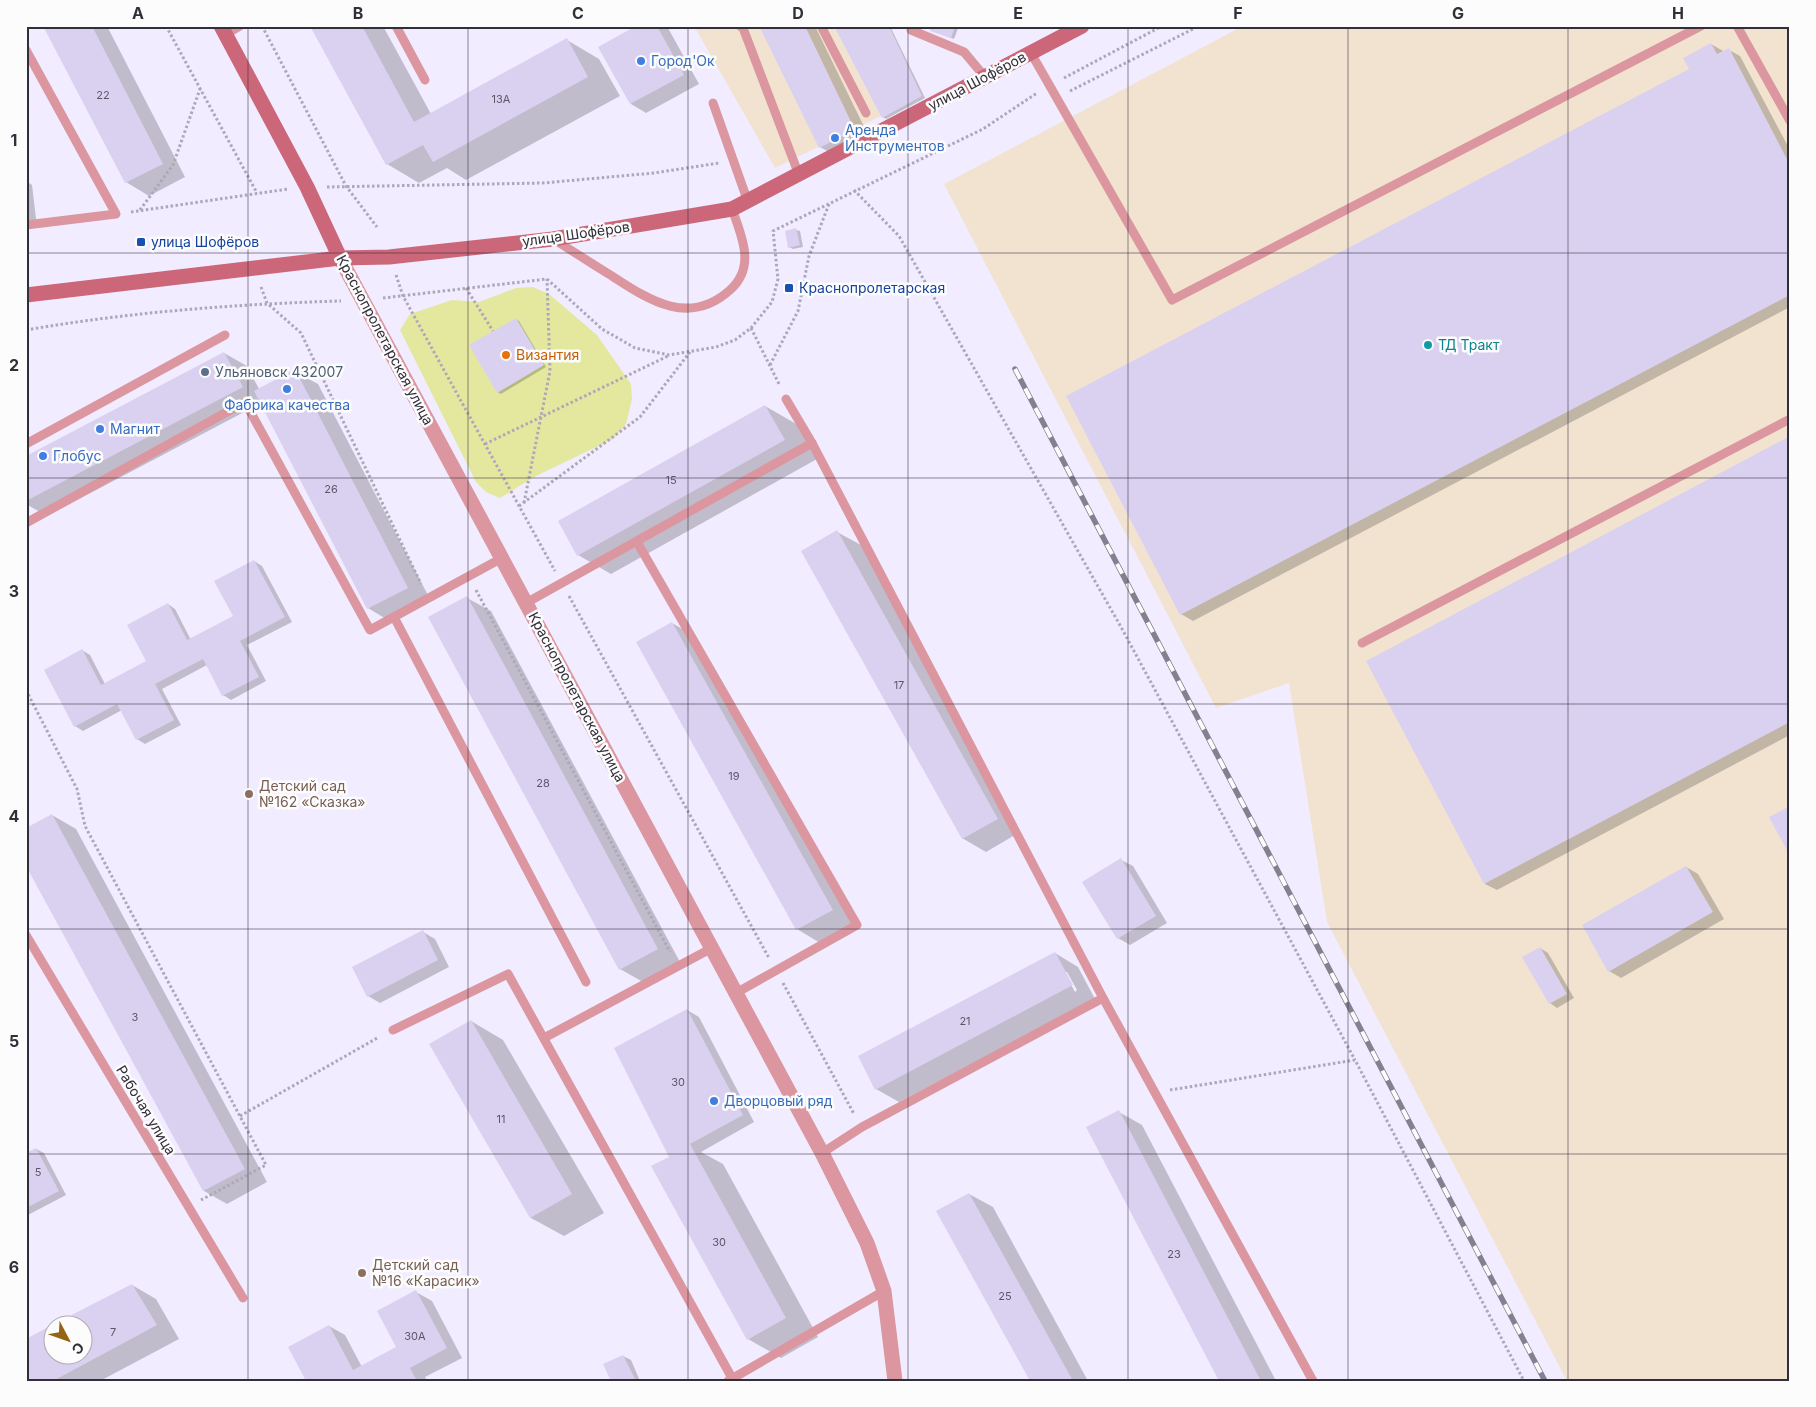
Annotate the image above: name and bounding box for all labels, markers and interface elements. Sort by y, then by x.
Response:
text: A [132,3,144,23]
text: B [353,3,363,23]
text: C [572,3,584,23]
text: D [792,3,804,23]
text: E [1013,3,1023,23]
text: F [1233,3,1243,23]
text: G [1452,3,1464,23]
text: H [1672,3,1684,23]
street label: улица Шофёров [925,48,1029,113]
place label: Город'Ок [651,52,715,69]
marker: Город'Ок [635,55,647,67]
house number: 22 [96,88,110,102]
house number: 13А [492,92,511,106]
place label: Аренда Инструментов [845,121,945,154]
text: 1 [11,130,17,150]
marker: Аренда Инструментов [829,132,841,144]
street label: улица Шофёров [521,218,631,249]
place label: улица Шофёров [151,233,259,250]
marker: улица Шофёров [135,236,147,248]
street label: Краснопролетарская улица [333,252,438,428]
place label: Краснопролетарская [799,279,945,296]
marker: Краснопролетарская [783,282,795,294]
place label: ТД Тракт [1438,336,1500,353]
marker: ТД Тракт [1422,339,1434,351]
place label: Византия [516,346,579,363]
marker: Византия [500,349,512,361]
text: 2 [9,355,19,375]
place label: Ульяновск 432007 [215,363,343,380]
marker: Ульяновск 432007 [199,366,211,378]
marker: Фабрика качества [281,383,293,395]
place label: Фабрика качества [224,396,350,413]
place label: Магнит [110,420,160,437]
marker: Магнит [94,423,106,435]
place label: Глобус [53,447,101,464]
marker: Глобус [37,450,49,462]
house number: 15 [665,473,677,487]
house number: 26 [324,482,338,496]
text: 3 [9,581,19,601]
street label: Краснопролетарская улица [525,609,630,785]
house number: 17 [894,678,904,692]
house number: 19 [728,769,740,783]
house number: 28 [536,776,550,790]
place label: Детский сад №162 «Сказка» [259,777,366,810]
marker: Детский сад №162 «Сказка» [243,788,255,800]
text: 4 [9,806,20,826]
house number: 3 [132,1010,139,1024]
house number: 21 [959,1014,971,1028]
text: 5 [9,1031,19,1051]
street label: Рабочая улица [113,1062,180,1157]
house number: 30 [671,1075,685,1089]
place label: Дворцовый ряд [724,1092,833,1109]
marker: Дворцовый ряд [708,1095,720,1107]
house number: 11 [497,1112,505,1126]
house number: 5 [35,1165,42,1179]
house number: 30 [712,1235,726,1249]
house number: 23 [1167,1247,1181,1261]
place label: Детский сад №16 «Карасик» [372,1256,480,1289]
text: 6 [9,1257,19,1277]
marker: Детский сад №16 «Карасик» [356,1267,368,1279]
house number: 25 [998,1289,1012,1303]
north arrow [42,1314,92,1364]
house number: 7 [110,1325,116,1339]
house number: 30А [404,1329,426,1343]
text: С [68,1339,88,1358]

